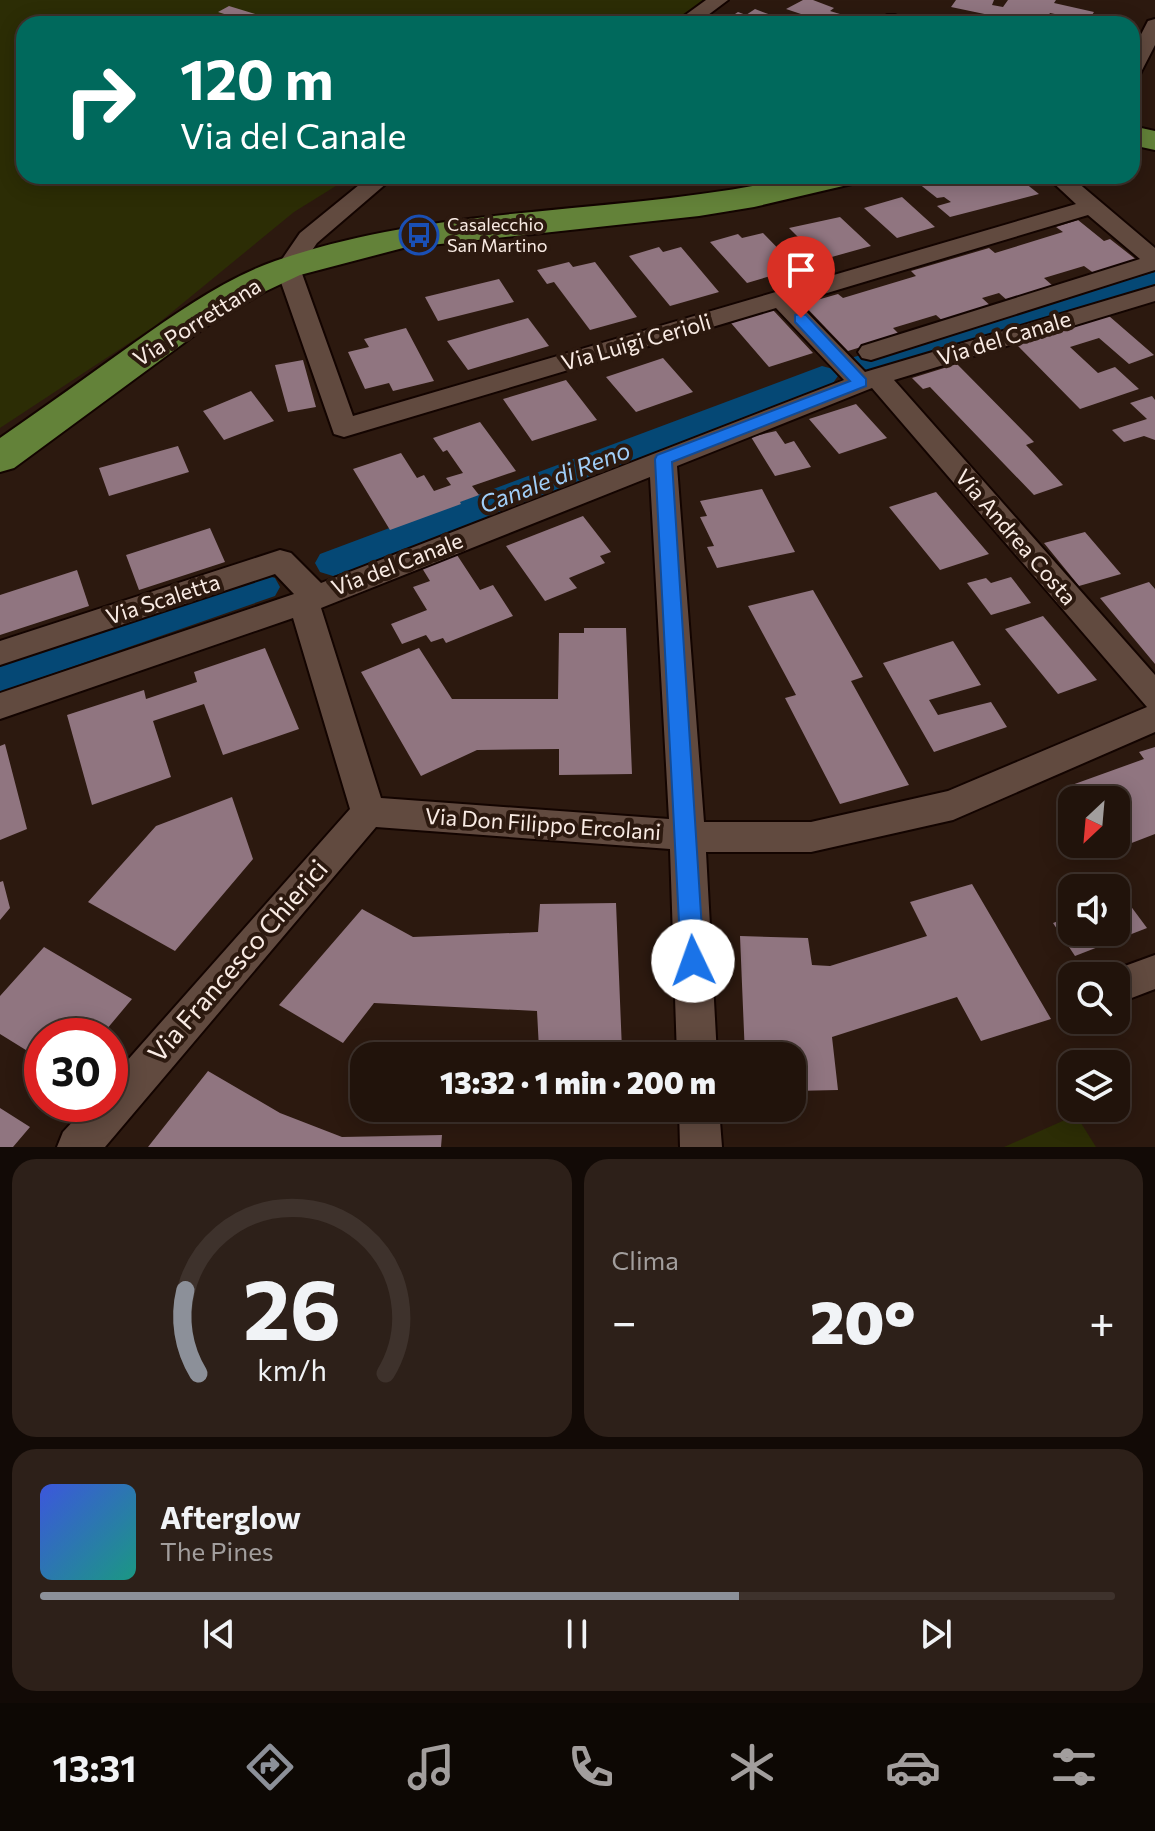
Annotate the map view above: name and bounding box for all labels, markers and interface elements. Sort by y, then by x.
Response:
text: 120 m [180,43,334,112]
icon: right [48,48,152,152]
text: Via del Canale [180,112,407,156]
place label: Casalecchio San Martino [447,213,547,256]
bus stop icon: Casalecchio San Martino [398,214,440,256]
pin [767,236,835,318]
icon: arrive [779,248,823,292]
street label: Via Porrettana [128,272,266,372]
street label: Via del Canale [934,304,1074,371]
street label: Via Luigi Cerioli [558,307,714,376]
water label: Canale di Reno [475,435,634,519]
street label: Via Andrea Costa [950,463,1083,610]
street label: Via del Canale [327,526,466,601]
street label: Via Scaletta [102,567,223,630]
north arrow [1058,786,1130,858]
map controls [1058,786,1130,1122]
street label: Via Don Filippo Ercolani [424,802,662,845]
street label: Via Francesco Chierici [141,853,333,1067]
button: sound [1058,874,1130,946]
position arrow [651,919,735,1003]
button: search [1058,962,1130,1034]
speed limit sign: 30 [24,1018,128,1122]
button: layers [1058,1050,1130,1122]
text: 13:32 · 1 min · 200 m [440,1063,716,1100]
text: Clima [612,1244,679,1275]
text: 26 [243,1255,341,1357]
text: 20° [810,1283,916,1356]
text: − [612,1293,637,1347]
text: + [1089,1293,1115,1347]
text: km/h [257,1352,327,1387]
text: Afterglow [160,1498,301,1535]
text: The Pines [160,1535,274,1566]
icon: previous [197,1612,241,1656]
icon: pause [555,1612,599,1656]
icon: next [914,1612,958,1656]
icon: directions [242,1739,298,1795]
icon: music [403,1739,459,1795]
icon: phone [563,1739,619,1795]
icon: climate [724,1739,780,1795]
icon: car [885,1739,941,1795]
icon: filters [1046,1739,1102,1795]
text: 13:31 [52,1745,137,1789]

